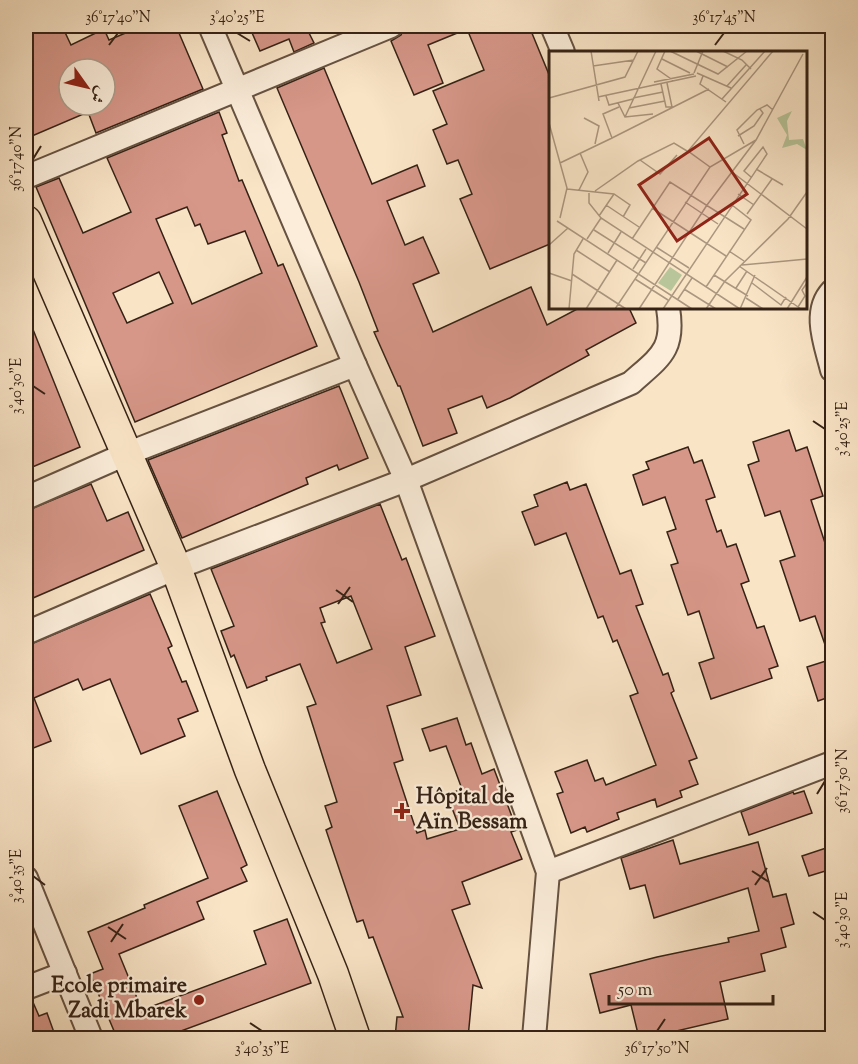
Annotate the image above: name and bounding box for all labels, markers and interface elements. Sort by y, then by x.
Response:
text: 36°17'40"N [85,8,151,29]
text: 3°40'25"E [209,8,265,29]
text: 36°17'45"N [692,8,756,29]
inset map [549,51,807,309]
north arrow [57,57,117,117]
text: ش [83,81,111,107]
text: 36°17'40"N [7,126,28,192]
text: 3°40'30"E [7,358,28,414]
text: 3°40'25"E [833,401,854,457]
text: 36°17'50"N [833,749,854,813]
place label: Hôpital de Aïn Bessam [416,782,528,839]
marker: Hôpital de Aïn Bessam [393,802,411,820]
text: 3°40'35"E [7,849,28,903]
text: 3°40'30"E [833,892,854,948]
scale bar [609,968,772,1006]
place label: Ecole primaire Zadi Mbarek [51,971,187,1028]
text: 50 m [617,978,653,1004]
marker: Ecole primaire Zadi Mbarek [192,993,206,1007]
text: 3°40'35"E [235,1039,289,1060]
text: 36°17'50"N [625,1039,689,1060]

